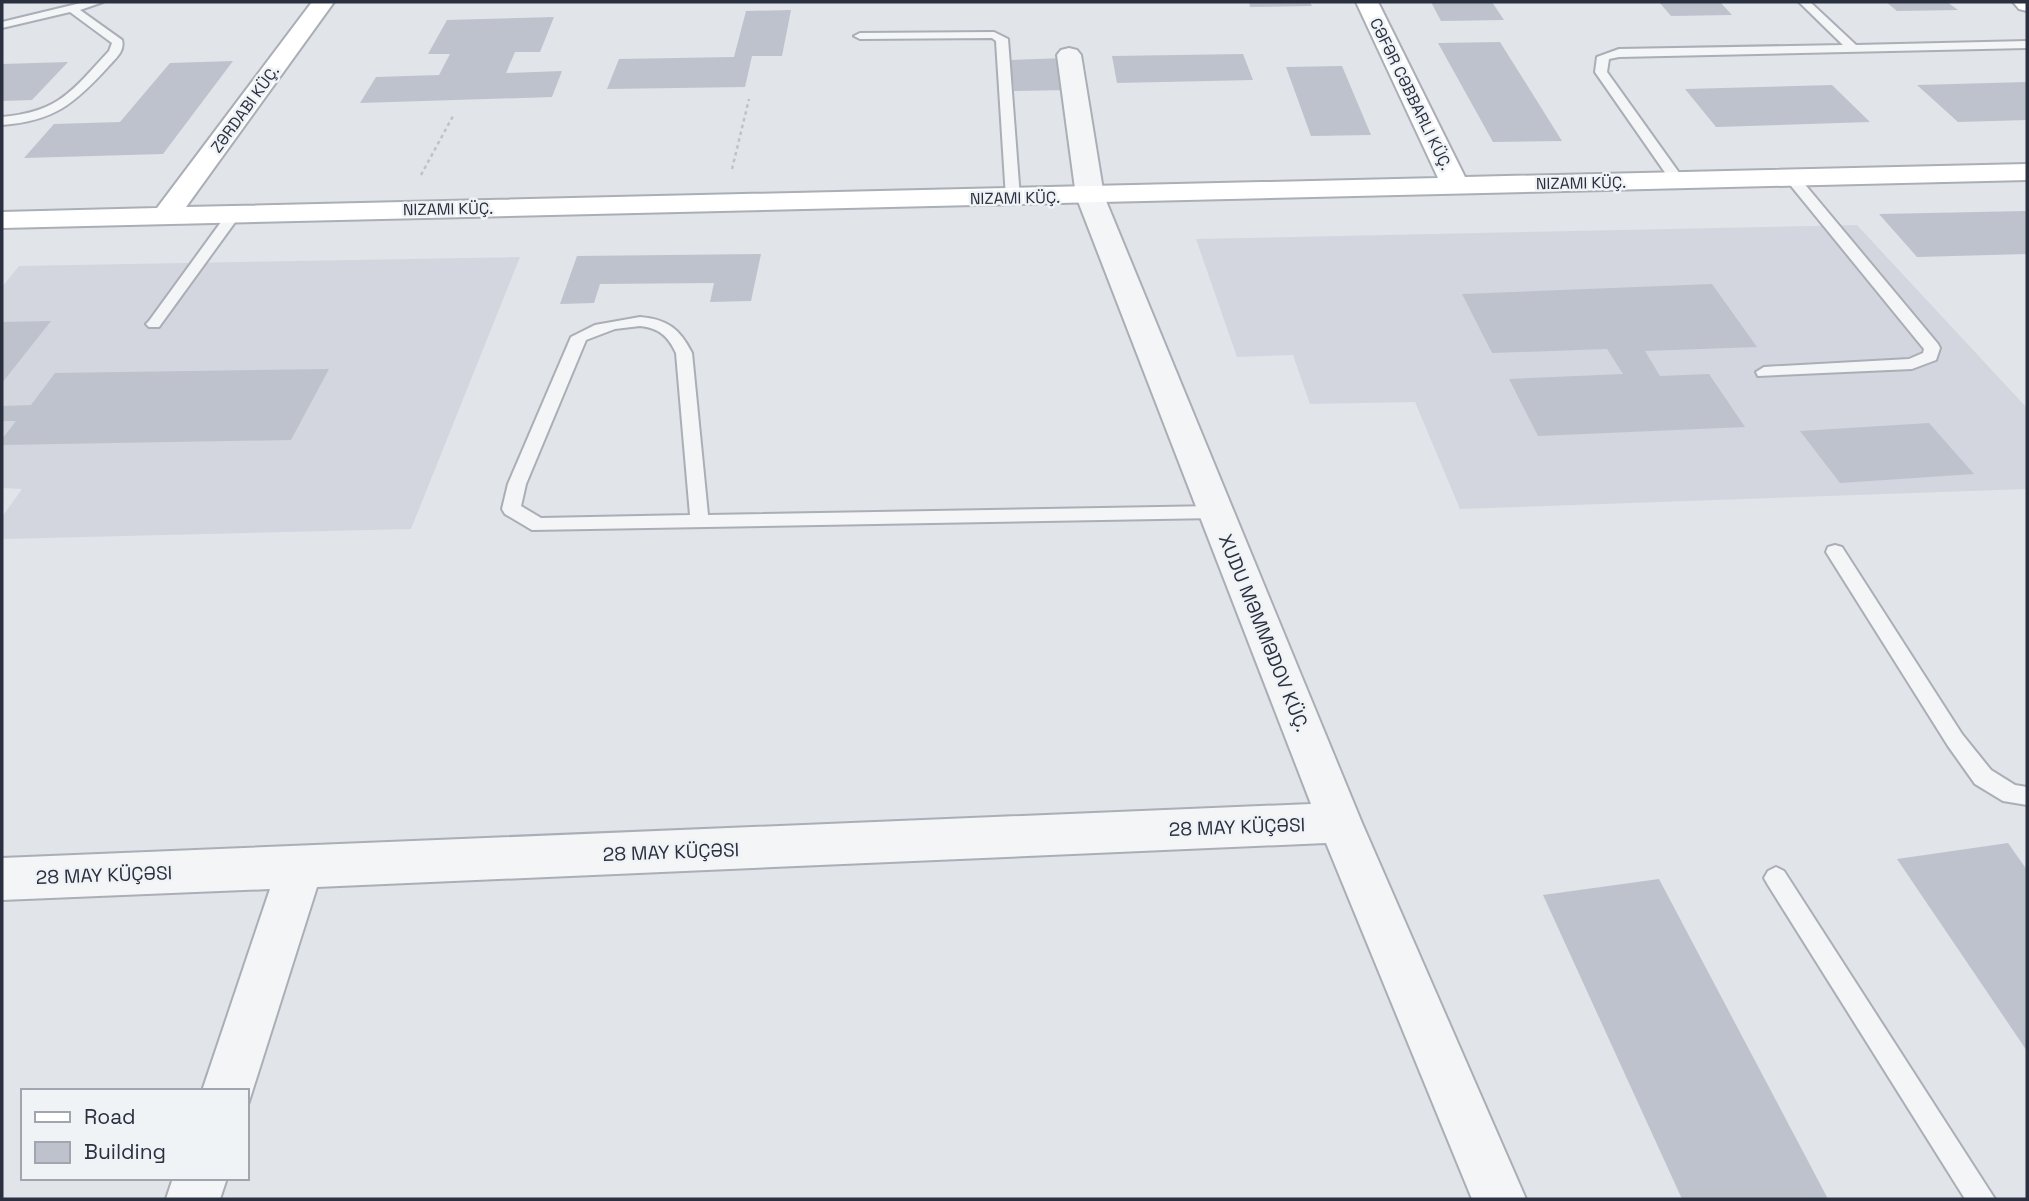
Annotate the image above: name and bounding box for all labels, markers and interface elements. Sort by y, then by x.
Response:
street label: CƏFƏR CƏBBARLI KÜÇ. [1365,14,1457,174]
street label: ZƏRDABI KÜÇ. [206,61,284,157]
street label: NIZAMI KÜÇ. [1536,172,1626,194]
street label: NIZAMI KÜÇ. [970,187,1060,209]
street label: NIZAMI KÜÇ. [403,198,493,220]
street label: XUDU MƏMMƏDOV KÜÇ. [1213,530,1315,736]
street label: 28 MAY KÜÇƏSI [1168,812,1306,842]
street label: 28 MAY KÜÇƏSI [602,837,740,867]
street label: 28 MAY KÜÇƏSI [35,860,173,890]
legend [21,1089,248,1180]
text: Road [84,1103,136,1130]
text: Building [84,1138,166,1165]

